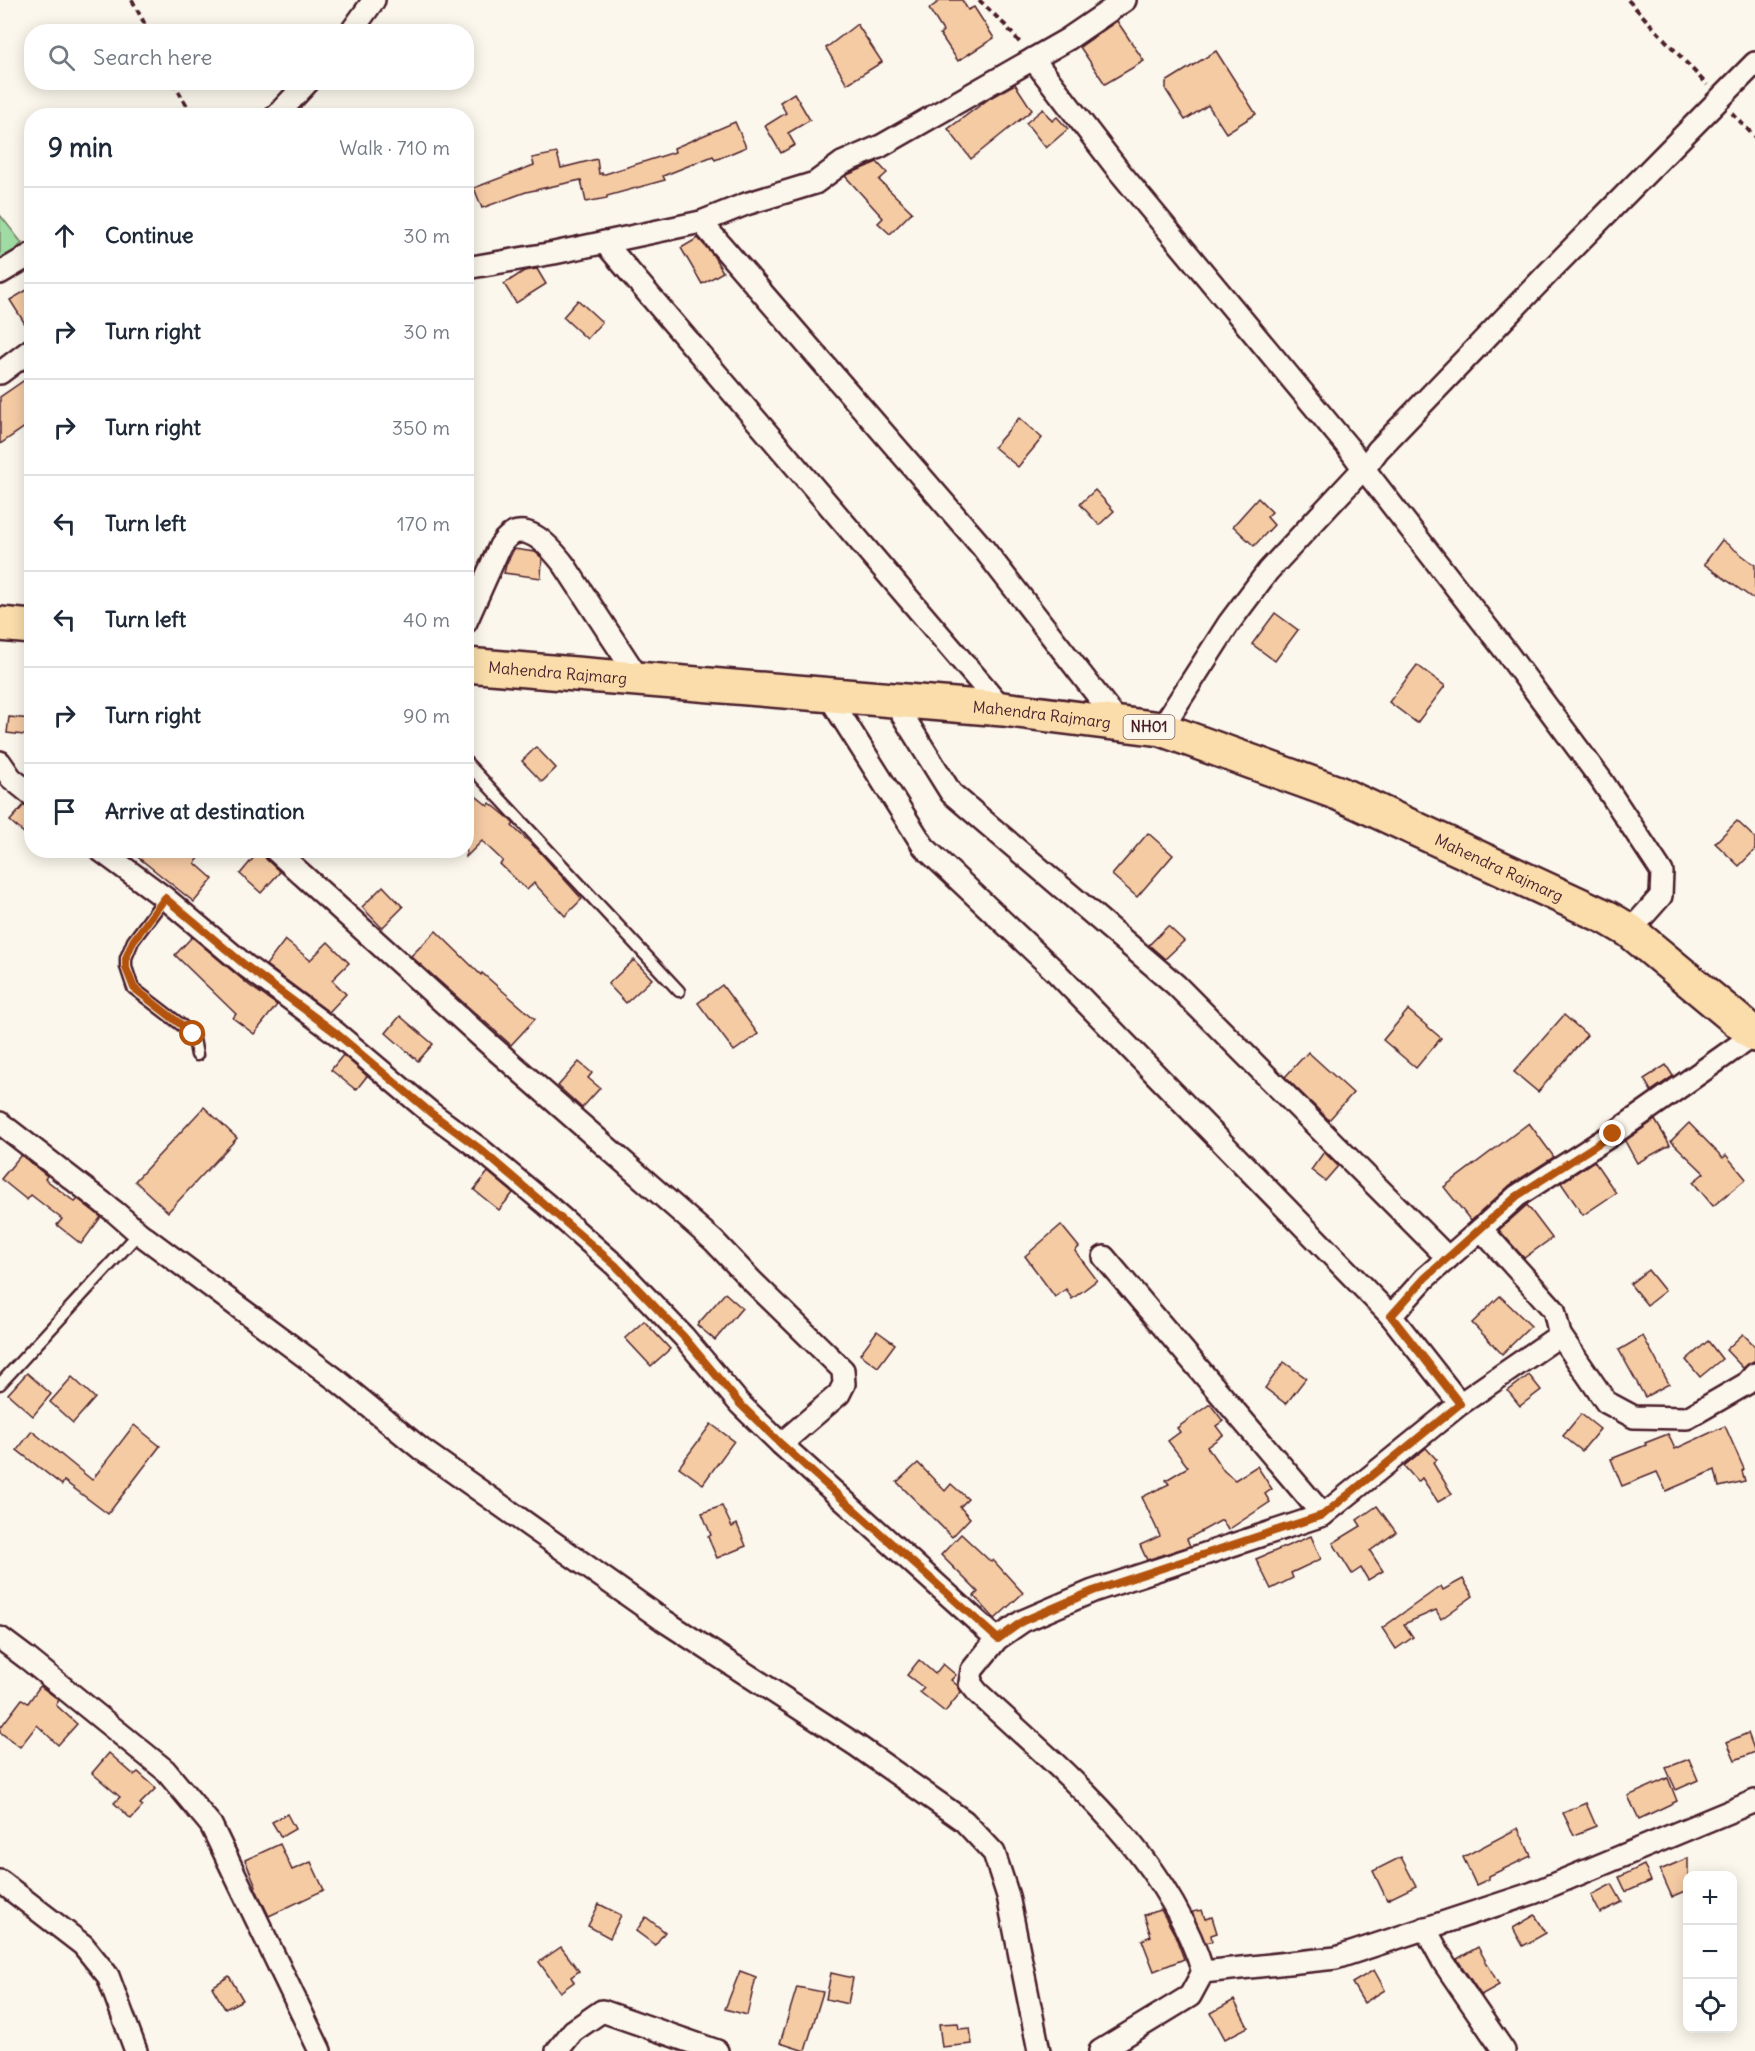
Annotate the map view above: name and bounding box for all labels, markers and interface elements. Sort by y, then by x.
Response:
search box [24,24,474,90]
icon: search [45,41,78,74]
text: Search here [93,43,212,71]
text: 9 min [48,131,113,164]
text: Walk · 710 m [339,135,450,160]
icon: ahead [48,219,81,252]
text: Continue [105,221,194,249]
text: 30 m [403,223,450,248]
icon: right [48,315,81,348]
text: Turn right [105,317,201,345]
text: 30 m [403,319,450,344]
icon: right [48,411,81,444]
text: Turn right [105,413,201,441]
text: 350 m [392,415,450,440]
icon: left [48,507,81,540]
text: Turn left [105,509,186,537]
text: 170 m [397,511,450,536]
icon: left [48,603,81,636]
text: Turn left [105,605,186,633]
text: 40 m [403,607,450,632]
street label: Mahendra Rajmarg [488,657,628,688]
street label: Mahendra Rajmarg [972,697,1112,733]
icon: right [48,699,81,732]
text: Turn right [105,701,201,729]
text: 90 m [403,703,450,728]
road number: NH01 [1124,715,1174,739]
icon: arrive [48,795,81,828]
text: Arrive at destination [105,797,305,825]
street label: Mahendra Rajmarg [1432,829,1567,906]
route start [179,1020,205,1046]
route end [1599,1120,1625,1146]
map controls [1683,1871,1737,2033]
button: + [1683,1871,1737,1925]
button: − [1683,1925,1737,1979]
button: locate [1683,1979,1737,2033]

